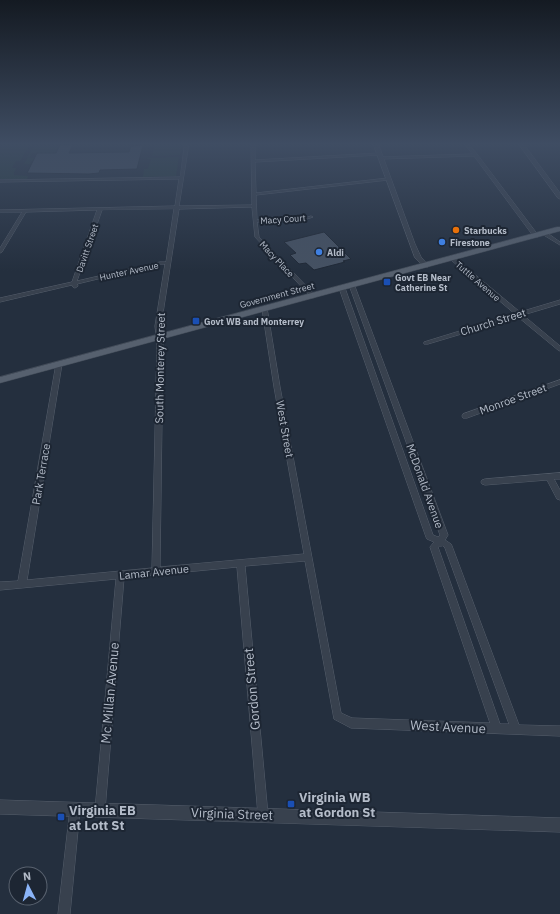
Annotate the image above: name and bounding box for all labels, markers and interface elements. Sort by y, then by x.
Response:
street label: Macy Court [260,212,306,226]
street label: Davitt Street [74,222,100,274]
marker: Starbucks [451,225,461,235]
place label: Starbucks [464,225,507,236]
marker: Firestone [437,237,447,247]
place label: Firestone [450,237,490,248]
street label: Macy Place [257,239,297,279]
marker: Aldi [314,247,324,257]
place label: Aldi [327,247,344,258]
street label: Hunter Avenue [98,259,160,283]
street label: Tuttle Avenue [453,259,503,303]
place label: Govt EB Near Catherine St [395,272,451,293]
marker: Govt EB Near Catherine St [382,277,392,287]
street label: Government Street [238,280,316,310]
street label: Church Street [459,305,528,339]
street label: South Monterey Street [152,312,168,424]
marker: Govt WB and Monterrey [191,316,201,326]
place label: Govt WB and Monterrey [204,316,304,327]
street label: Monroe Street [478,380,549,418]
street label: West Street [273,399,297,459]
street label: Park Terrace [29,442,53,506]
street label: McDonald Avenue [403,442,447,530]
street label: Lamar Avenue [118,561,190,583]
street label: Mc Millan Avenue [97,642,123,744]
street label: Gordon Street [240,647,264,731]
street label: West Avenue [410,717,486,737]
place label: Virginia WB at Gordon St [299,789,375,821]
marker: Virginia WB at Gordon St [286,799,296,809]
place label: Virginia EB at Lott St [69,802,136,834]
street label: Virginia Street [191,804,273,824]
marker: Virginia EB at Lott St [56,812,66,822]
north arrow [8,866,48,906]
text: N [22,869,32,883]

